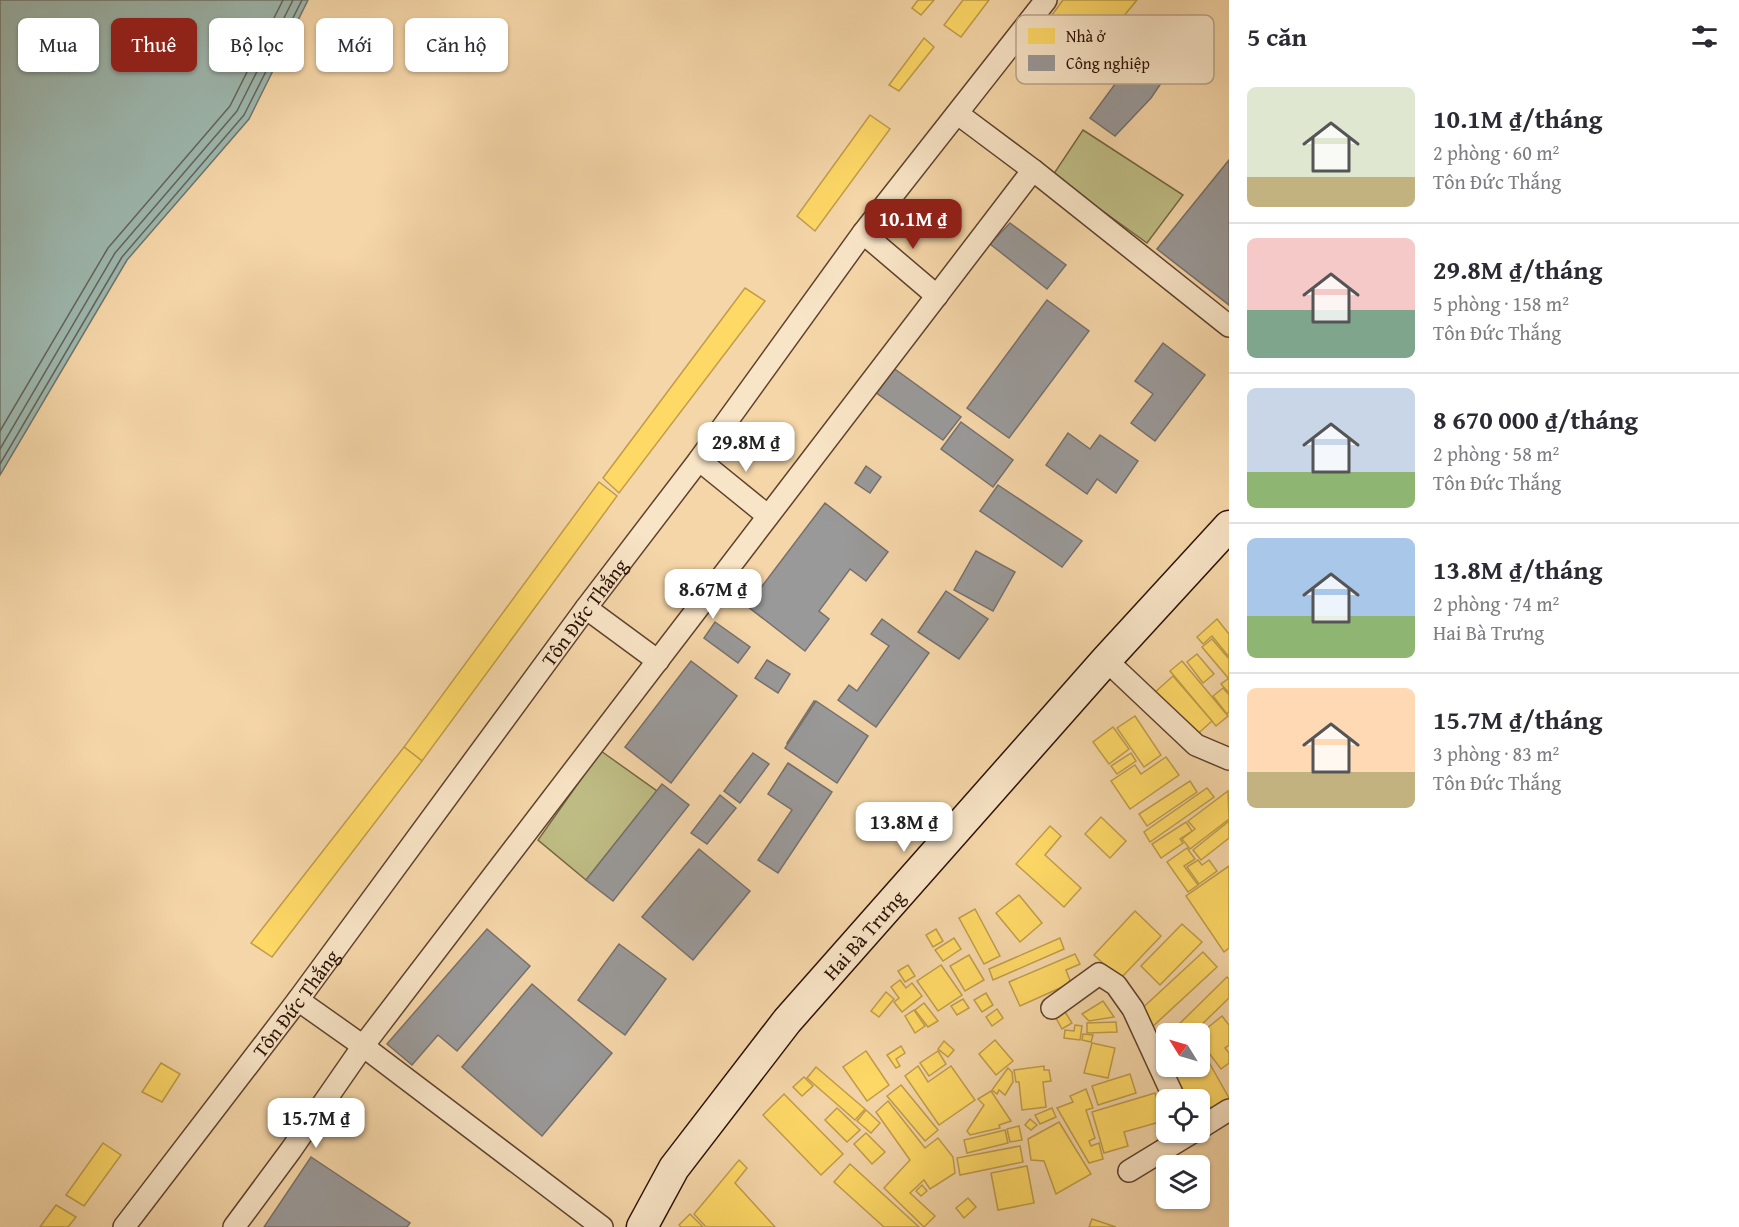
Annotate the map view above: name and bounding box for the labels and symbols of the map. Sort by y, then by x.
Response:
legend [1016,15,1214,84]
text: Nhà ở [1066,24,1107,48]
text: Công nghiệp [1066,51,1150,75]
pin: 10.1M ₫ [858,199,968,250]
pin: 29.8M ₫ [691,422,801,473]
street label: Tôn Đức Thắng [534,552,634,672]
pin: 8.67M ₫ [658,569,768,620]
pin: 13.8M ₫ [849,802,959,853]
street label: Hai Bà Trưng [816,883,911,986]
street label: Tôn Đức Thắng [245,943,345,1063]
north arrow [1156,1023,1210,1077]
pin: 15.7M ₫ [261,1098,371,1149]

